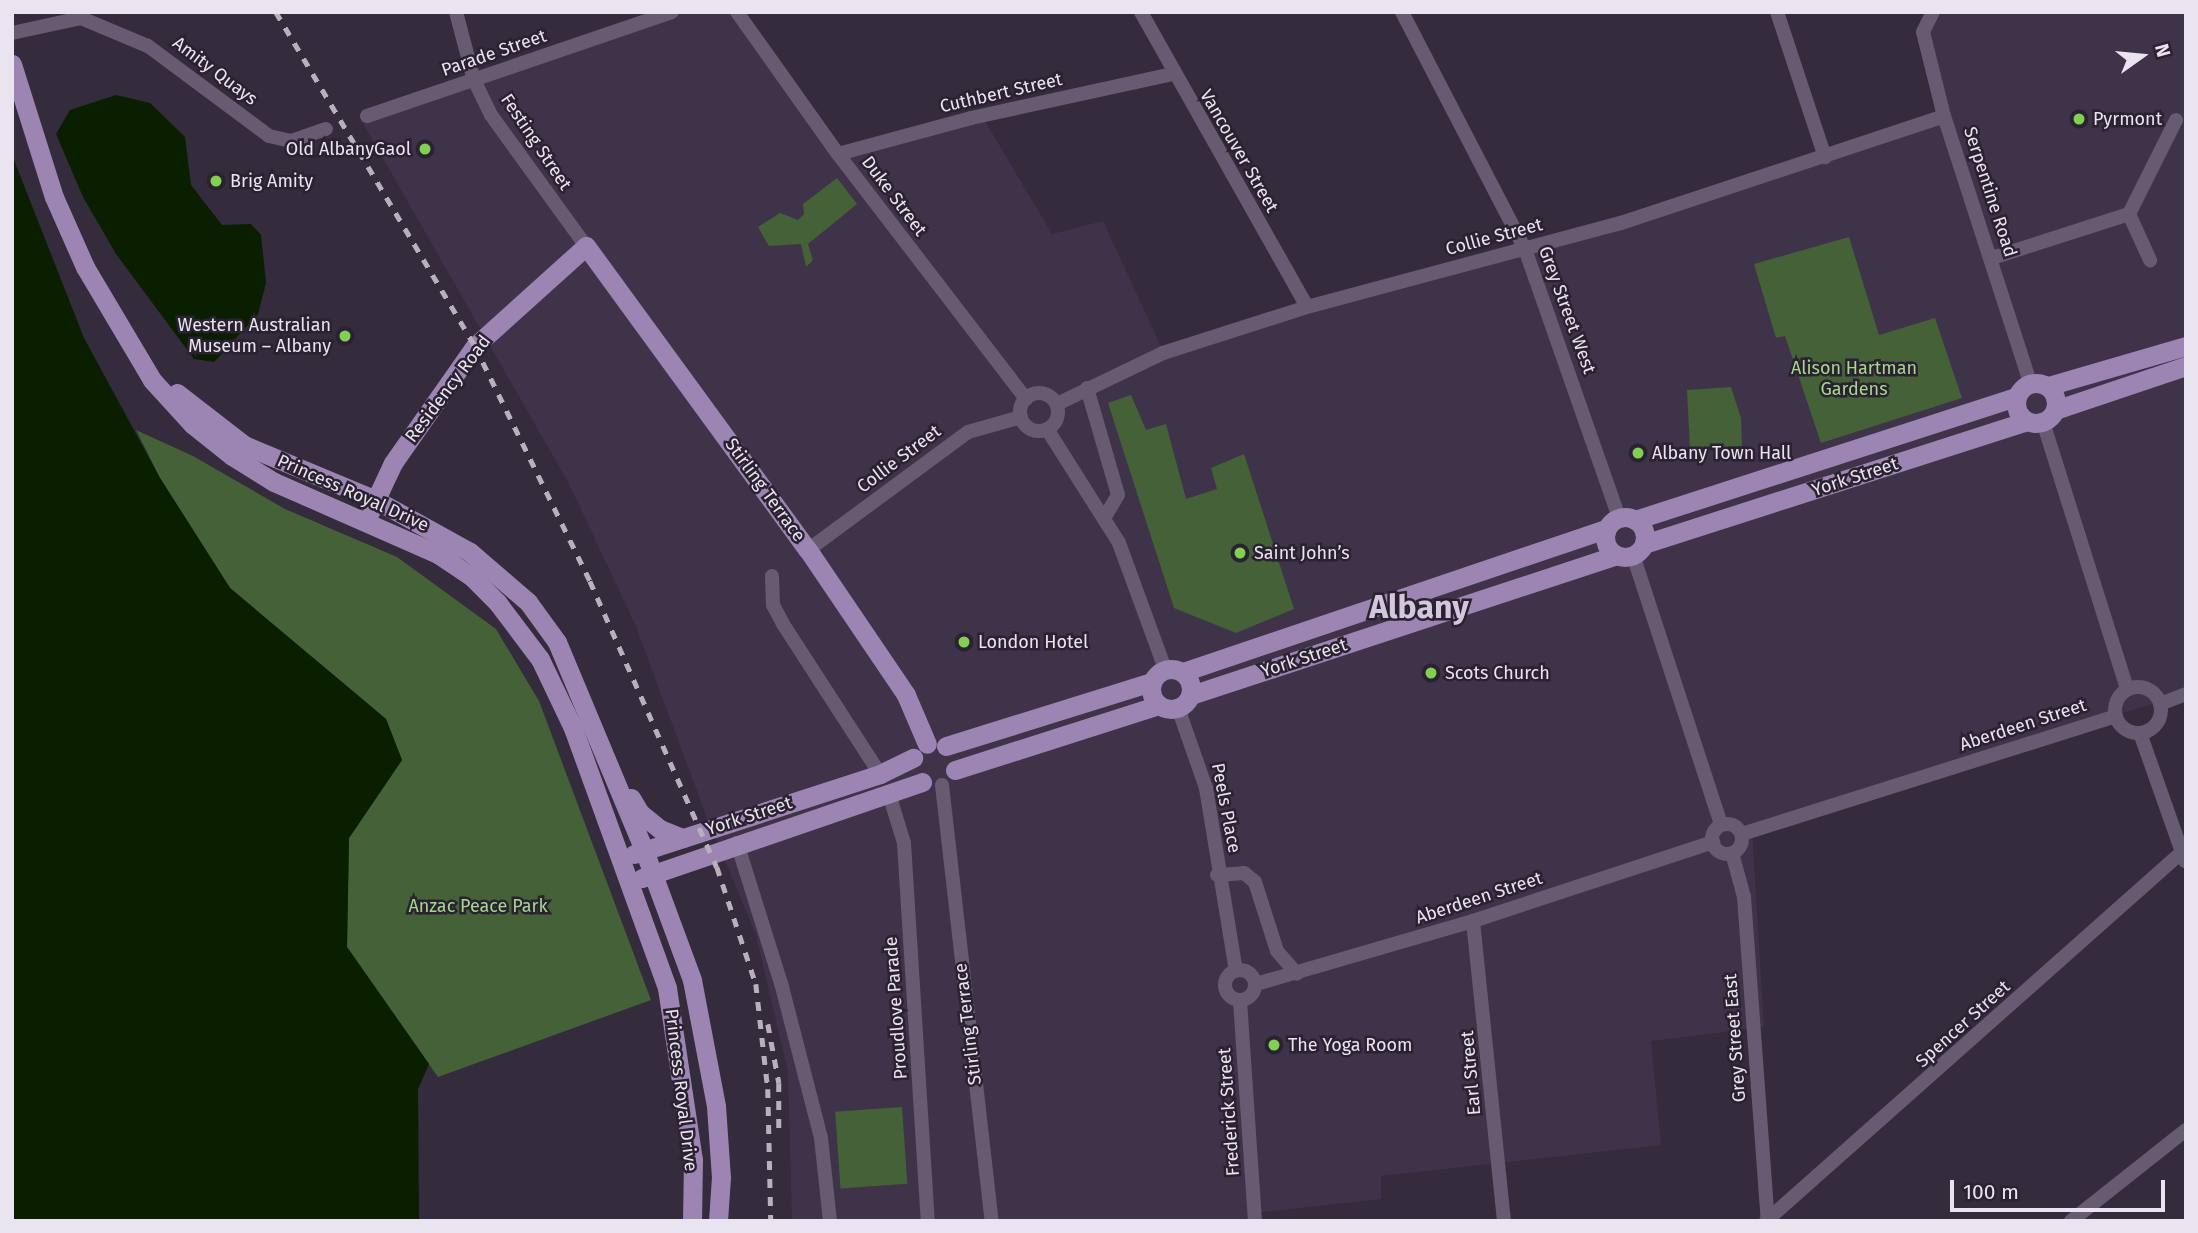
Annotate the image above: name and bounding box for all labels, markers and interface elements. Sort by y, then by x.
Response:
north arrow [2107,21,2177,91]
street label: Parade Street [439,25,549,81]
street label: Amity Quays [168,32,262,110]
text: N [2150,41,2176,59]
street label: Cuthbert Street [938,68,1064,118]
street label: Vancouver Street [1195,86,1283,216]
street label: Festing Street [496,90,576,194]
place label: Pyrmont [2093,108,2162,130]
marker: Pyrmont [2071,111,2087,127]
street label: Serpentine Road [1959,124,2021,260]
place label: Old AlbanyGaol [286,138,411,160]
marker: Old AlbanyGaol [417,141,433,157]
street label: Duke Street [857,152,931,240]
place label: Brig Amity [230,170,313,192]
marker: Brig Amity [208,173,224,189]
street label: Collie Street [1443,214,1545,260]
street label: Grey Street West [1534,243,1600,377]
place label: Western Australian Museum – Albany [177,315,331,358]
marker: Western Australian Museum – Albany [337,328,353,344]
street label: Residency Road [401,331,495,447]
park label: Alison Hartman Gardens [1791,358,1917,400]
street label: Collie Street [853,421,945,497]
street label: Stirling Terrace [720,434,810,546]
place label: Albany Town Hall [1652,442,1791,464]
marker: Albany Town Hall [1630,445,1646,461]
street label: Princess Royal Drive [274,450,432,536]
street label: York Street [1809,453,1901,501]
place label: Saint John’s [1254,542,1350,564]
marker: Saint John’s [1232,545,1248,561]
district label: Albany [1369,588,1469,626]
place label: London Hotel [978,631,1088,653]
marker: London Hotel [956,634,972,650]
street label: York Street [1258,634,1350,682]
place label: Scots Church [1445,662,1550,684]
marker: Scots Church [1423,665,1439,681]
street label: Aberdeen Street [1957,694,2089,756]
street label: Peels Place [1207,761,1245,855]
street label: York Street [703,792,795,840]
street label: Aberdeen Street [1413,867,1545,929]
park label: Anzac Peace Park [408,895,548,917]
street label: Proudlove Parade [880,936,912,1080]
street label: Stirling Terrace [950,962,986,1086]
street label: Grey Street East [1720,973,1750,1103]
street label: Spencer Street [1911,976,2015,1072]
street label: Princess Royal Drive [660,1007,702,1173]
street label: Earl Street [1457,1030,1485,1116]
place label: The Yoga Room [1288,1034,1412,1056]
marker: The Yoga Room [1266,1037,1282,1053]
street label: Frederick Street [1214,1047,1244,1177]
scale bar [1953,1166,2168,1210]
text: 100 m [1963,1179,2019,1205]

